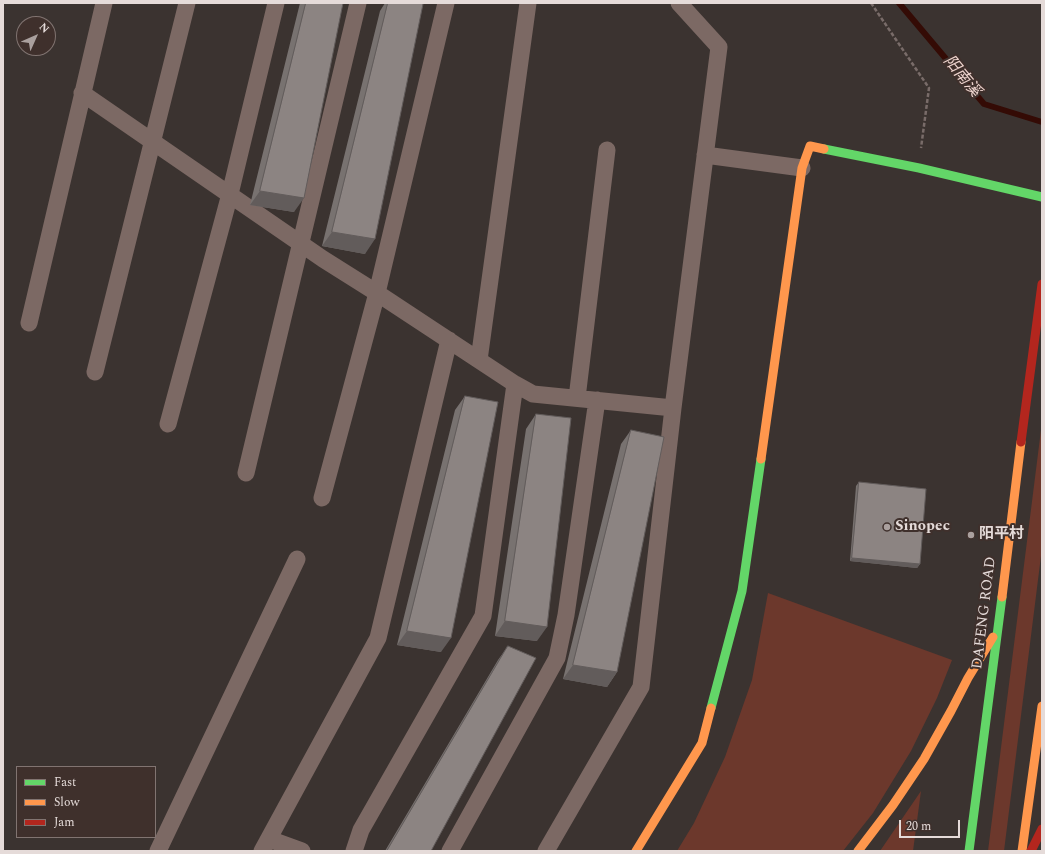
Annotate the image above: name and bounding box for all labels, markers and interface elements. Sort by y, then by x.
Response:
north arrow [16,16,56,56]
text: N [35,19,53,37]
water label: 阳南溪 [938,52,984,102]
place label: Sinopec [895,518,950,536]
marker: Sinopec [882,522,892,532]
place label: 阳平村 [979,526,1024,544]
marker: 阳平村 [966,530,976,540]
street label: DAFENG ROAD [969,556,1001,670]
legend [16,766,156,838]
text: Fast [54,773,76,792]
text: Slow [54,793,79,812]
scale bar [901,812,962,838]
text: Jam [54,813,75,832]
text: 20 m [906,817,931,836]

